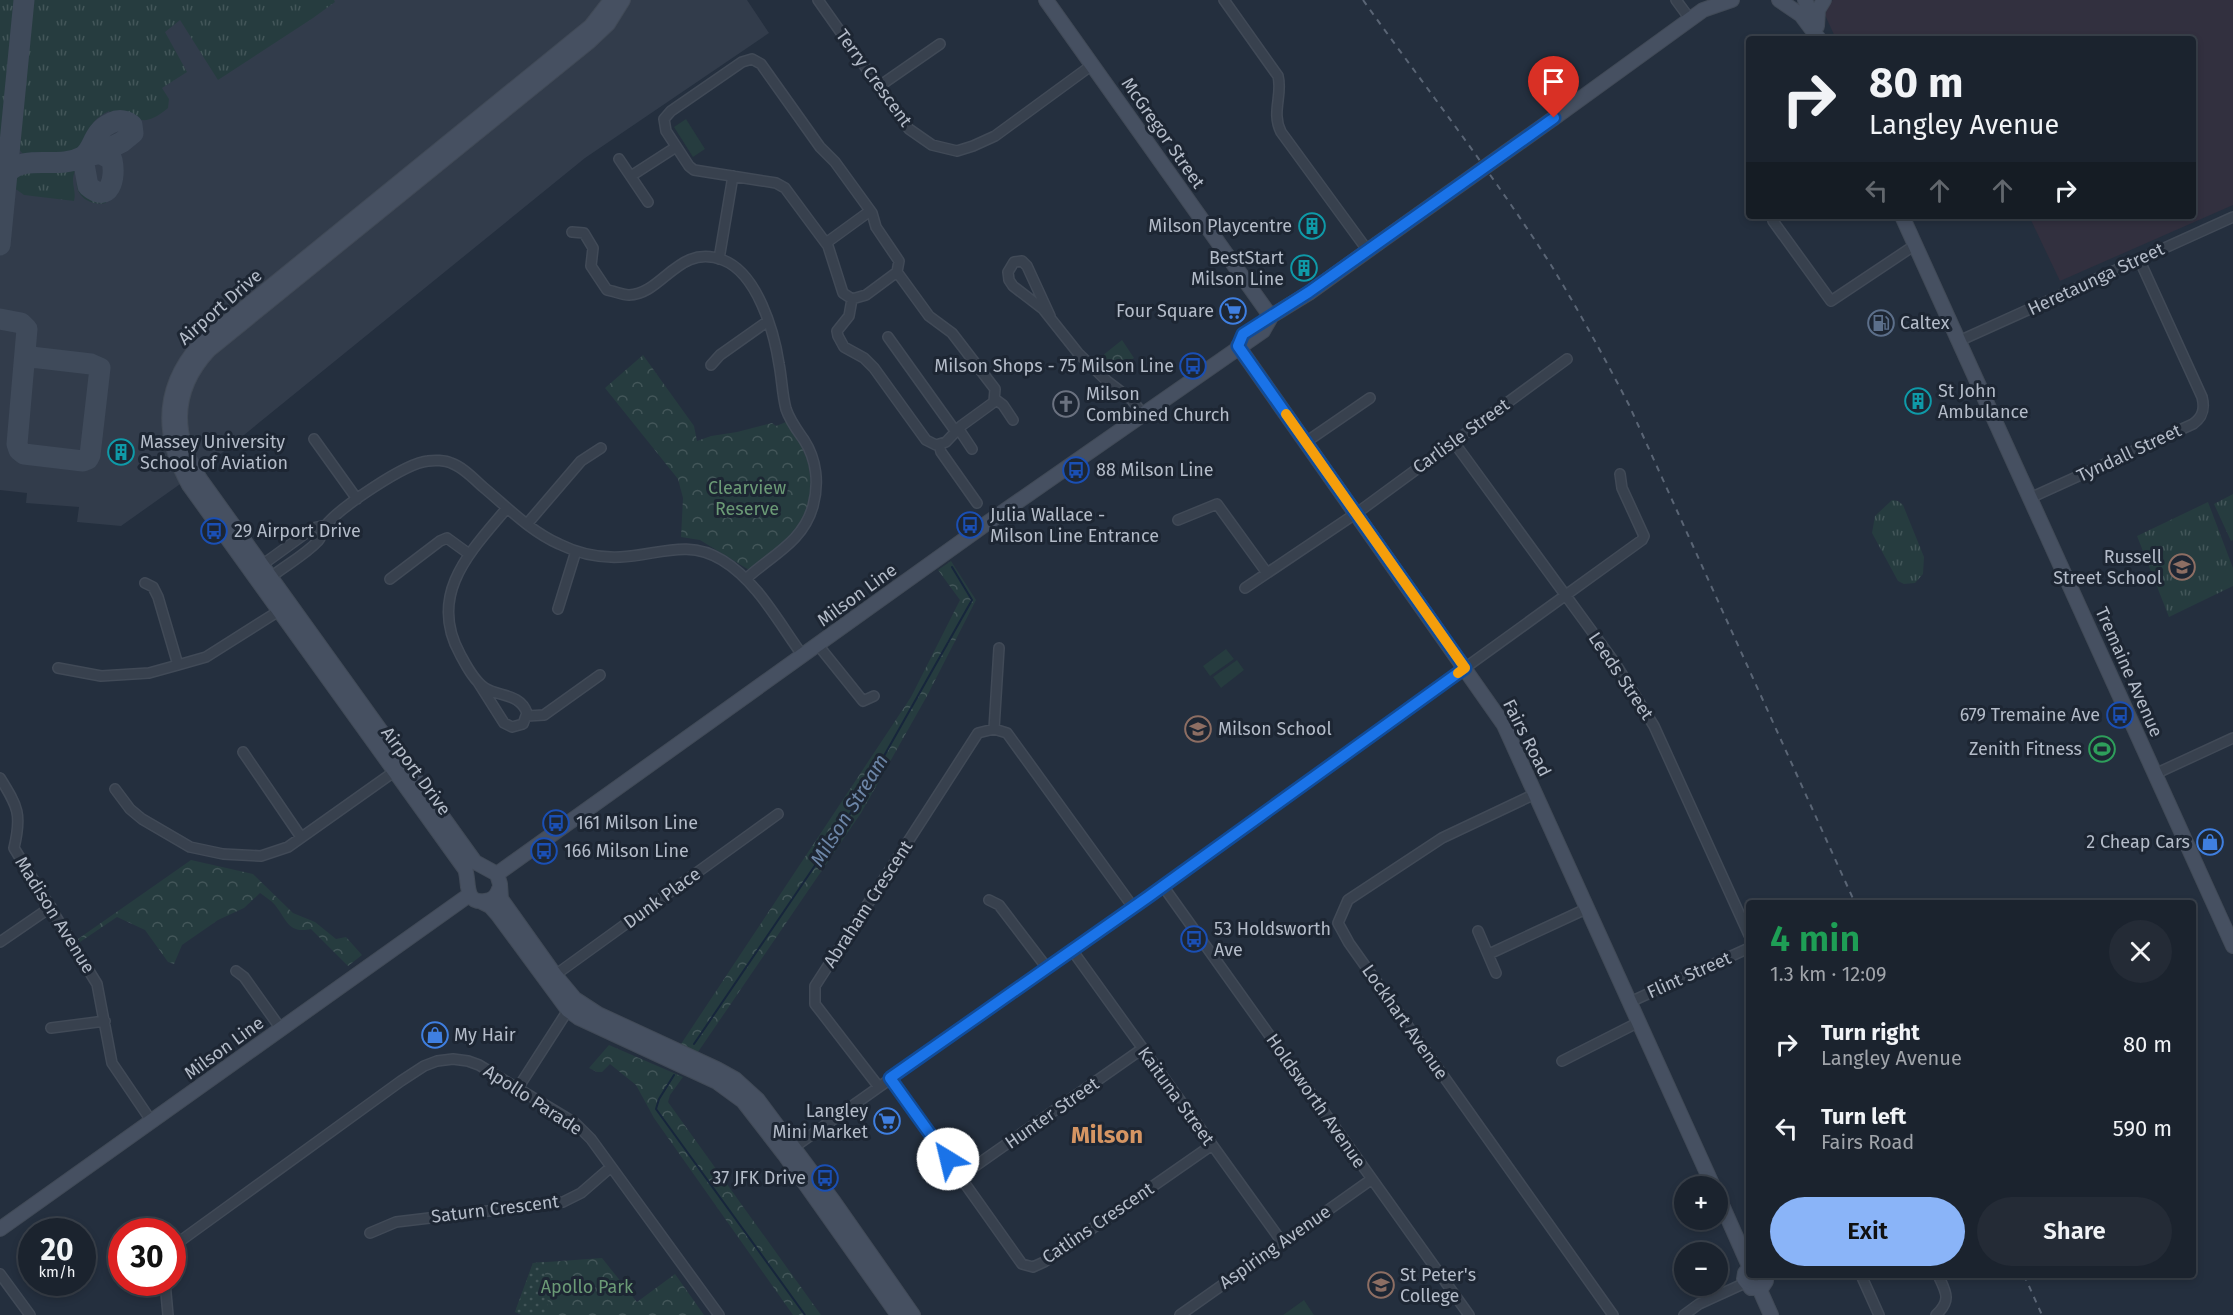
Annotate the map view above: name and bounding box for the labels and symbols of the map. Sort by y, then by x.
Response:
street label: Terry Crescent [831,25,917,131]
pin [1528,56,1579,118]
street label: McGregor Street [1117,73,1210,193]
building icon: Milson Playcentre [1297,211,1327,241]
place label: Milson Playcentre [1148,215,1292,237]
street label: Heretaunga Street [2024,238,2168,320]
place label: BestStart Milson Line [1191,247,1285,290]
building icon: BestStart Milson Line [1289,253,1319,283]
street label: Airport Drive [174,265,266,349]
supermarket icon: Four Square [1218,296,1248,326]
place label: Four Square [1116,300,1214,322]
fuel station icon: Caltex [1866,308,1896,338]
place label: Caltex [1900,312,1950,334]
bus stop icon: Milson Shops - 75 Milson Line [1178,351,1208,381]
place label: Milson Shops - 75 Milson Line [934,355,1174,377]
place label: St John Ambulance [1938,380,2029,423]
place label: Milson Combined Church [1086,383,1230,426]
building icon: St John Ambulance [1903,386,1933,416]
church icon: Milson Combined Church [1051,389,1081,419]
street label: Carlisle Street [1408,393,1514,478]
street label: Tyndall Street [2073,419,2185,487]
place label: Massey University School of Aviation [140,431,288,474]
building icon: Massey University School of Aviation [106,437,136,467]
bus stop icon: 88 Milson Line [1061,455,1091,485]
place label: 88 Milson Line [1096,459,1214,481]
park label: Clearview Reserve [708,477,786,520]
place label: Julia Wallace - Milson Line Entrance [990,504,1159,547]
bus stop icon: Julia Wallace - Milson Line Entrance [955,510,985,540]
bus stop icon: 29 Airport Drive [199,516,229,546]
place label: 29 Airport Drive [234,520,361,542]
place label: Russell Street School [2053,546,2162,589]
school or university icon: Russell Street School [2167,552,2197,582]
street label: Milson Line [813,559,901,631]
street label: Tremaine Avenue [2090,604,2168,740]
street label: Leeds Street [1584,628,1659,724]
street label: Fairs Road [1498,696,1556,780]
bus stop icon: 679 Tremaine Ave [2105,700,2135,730]
place label: 679 Tremaine Ave [1960,704,2100,726]
school or university icon: Milson School [1183,714,1213,744]
place label: Milson School [1218,718,1332,740]
street label: Airport Drive [377,722,455,820]
sports icon: Zenith Fitness [2087,734,2117,764]
place label: Zenith Fitness [1969,738,2082,760]
water label: Milson Stream [805,749,893,871]
bus stop icon: 161 Milson Line [541,808,571,838]
place label: 161 Milson Line [576,812,698,834]
shop icon: 2 Cheap Cars [2195,827,2225,857]
place label: 2 Cheap Cars [2086,831,2190,853]
bus stop icon: 166 Milson Line [529,836,559,866]
street label: Abraham Crescent [819,836,918,972]
place label: 166 Milson Line [564,840,689,862]
street label: Madison Avenue [10,853,100,977]
street label: Dunk Place [619,863,705,933]
place label: 53 Holdsworth Ave [1214,918,1331,961]
bus stop icon: 53 Holdsworth Ave [1179,924,1209,954]
street label: Flint Street [1644,947,1735,1003]
street label: Lockhart Avenue [1357,960,1453,1084]
street label: Milson Line [180,1012,268,1084]
shop icon: My Hair [420,1020,450,1050]
place label: My Hair [454,1024,516,1046]
street label: Holdsworth Avenue [1261,1030,1371,1172]
street label: Kaituna Street [1133,1043,1219,1150]
street label: Apollo Parade [480,1060,586,1140]
street label: Hunter Street [1001,1072,1104,1154]
place label: Langley Mini Market [772,1100,868,1143]
supermarket icon: Langley Mini Market [872,1106,902,1136]
district label: Milson [1071,1121,1143,1149]
position arrow [916,1127,980,1191]
bus stop icon: 37 JFK Drive [810,1163,840,1193]
place label: 37 JFK Drive [712,1167,806,1189]
street label: Catlins Crescent [1038,1177,1158,1268]
street label: Saturn Crescent [430,1190,561,1228]
street label: Aspiring Avenue [1215,1200,1335,1294]
speed limit sign: 30 [108,1218,186,1296]
place label: St Peter's College [1400,1264,1476,1307]
school or university icon: St Peter's College [1366,1270,1396,1300]
park label: Apollo Park [541,1276,634,1298]

